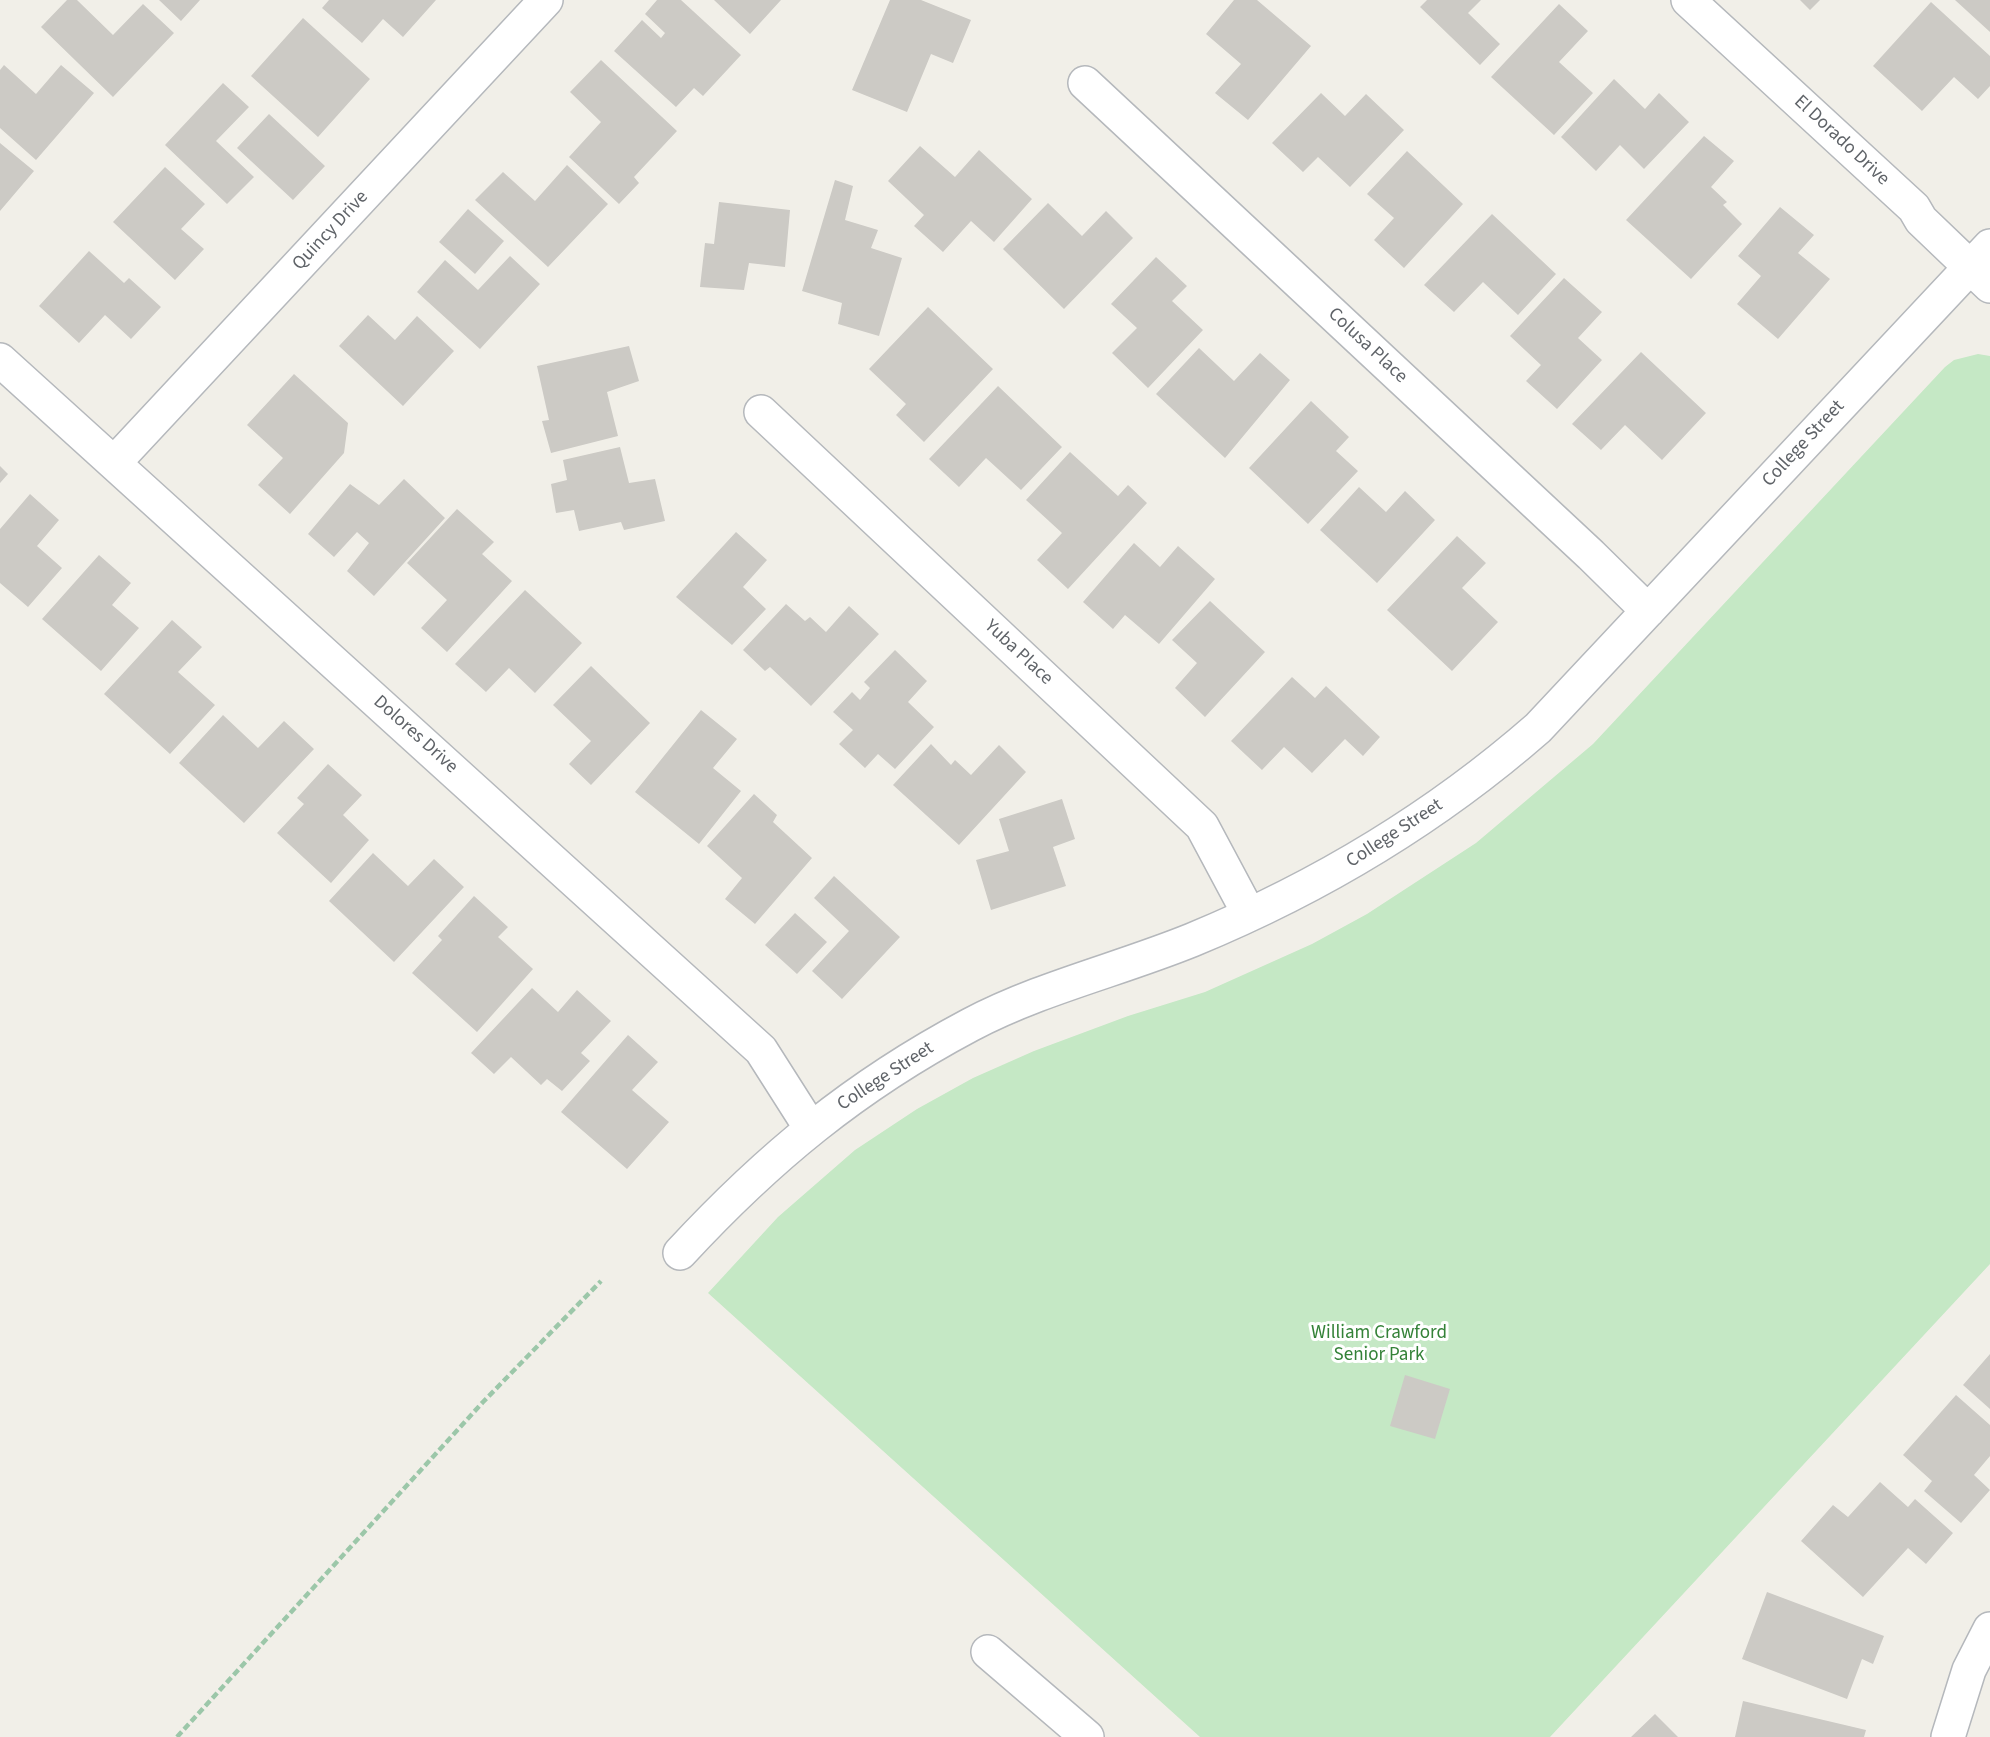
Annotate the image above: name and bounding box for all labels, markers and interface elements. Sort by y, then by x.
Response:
street label: El Dorado Drive [1789,91,1893,191]
street label: Quincy Drive [288,186,374,276]
street label: Colusa Place [1322,303,1412,389]
street label: College Street [1758,396,1850,492]
street label: Yuba Place [979,616,1057,690]
street label: Dolores Drive [368,691,462,779]
street label: College Street [1343,794,1447,874]
street label: College Street [834,1037,938,1117]
park label: William Crawford Senior Park [1311,1323,1447,1367]

